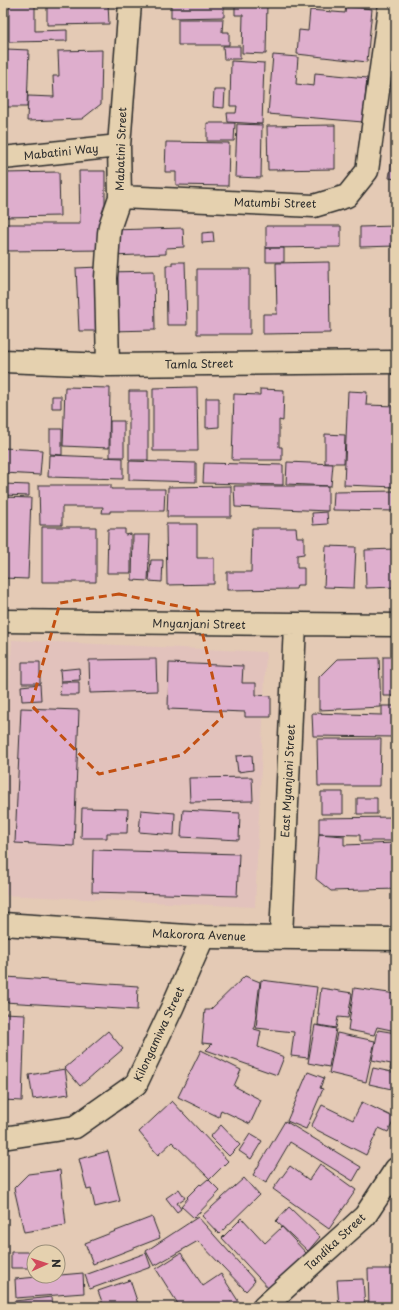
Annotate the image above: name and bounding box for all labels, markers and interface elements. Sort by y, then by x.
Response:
street label: Mabatini Street [111,106,130,191]
street label: Mabatini Way [23,139,99,164]
street label: Matumbi Street [234,193,317,212]
street label: Tamla Street [165,354,234,373]
street label: Mnyanjani Street [152,614,246,633]
street label: East Myanjani Street [276,723,299,838]
street label: Makorora Avenue [152,924,246,945]
street label: Kilongamiwa Street [129,983,188,1084]
street label: Tandika Street [300,1209,369,1274]
north arrow [26,1244,66,1284]
text: N [48,1259,65,1269]

